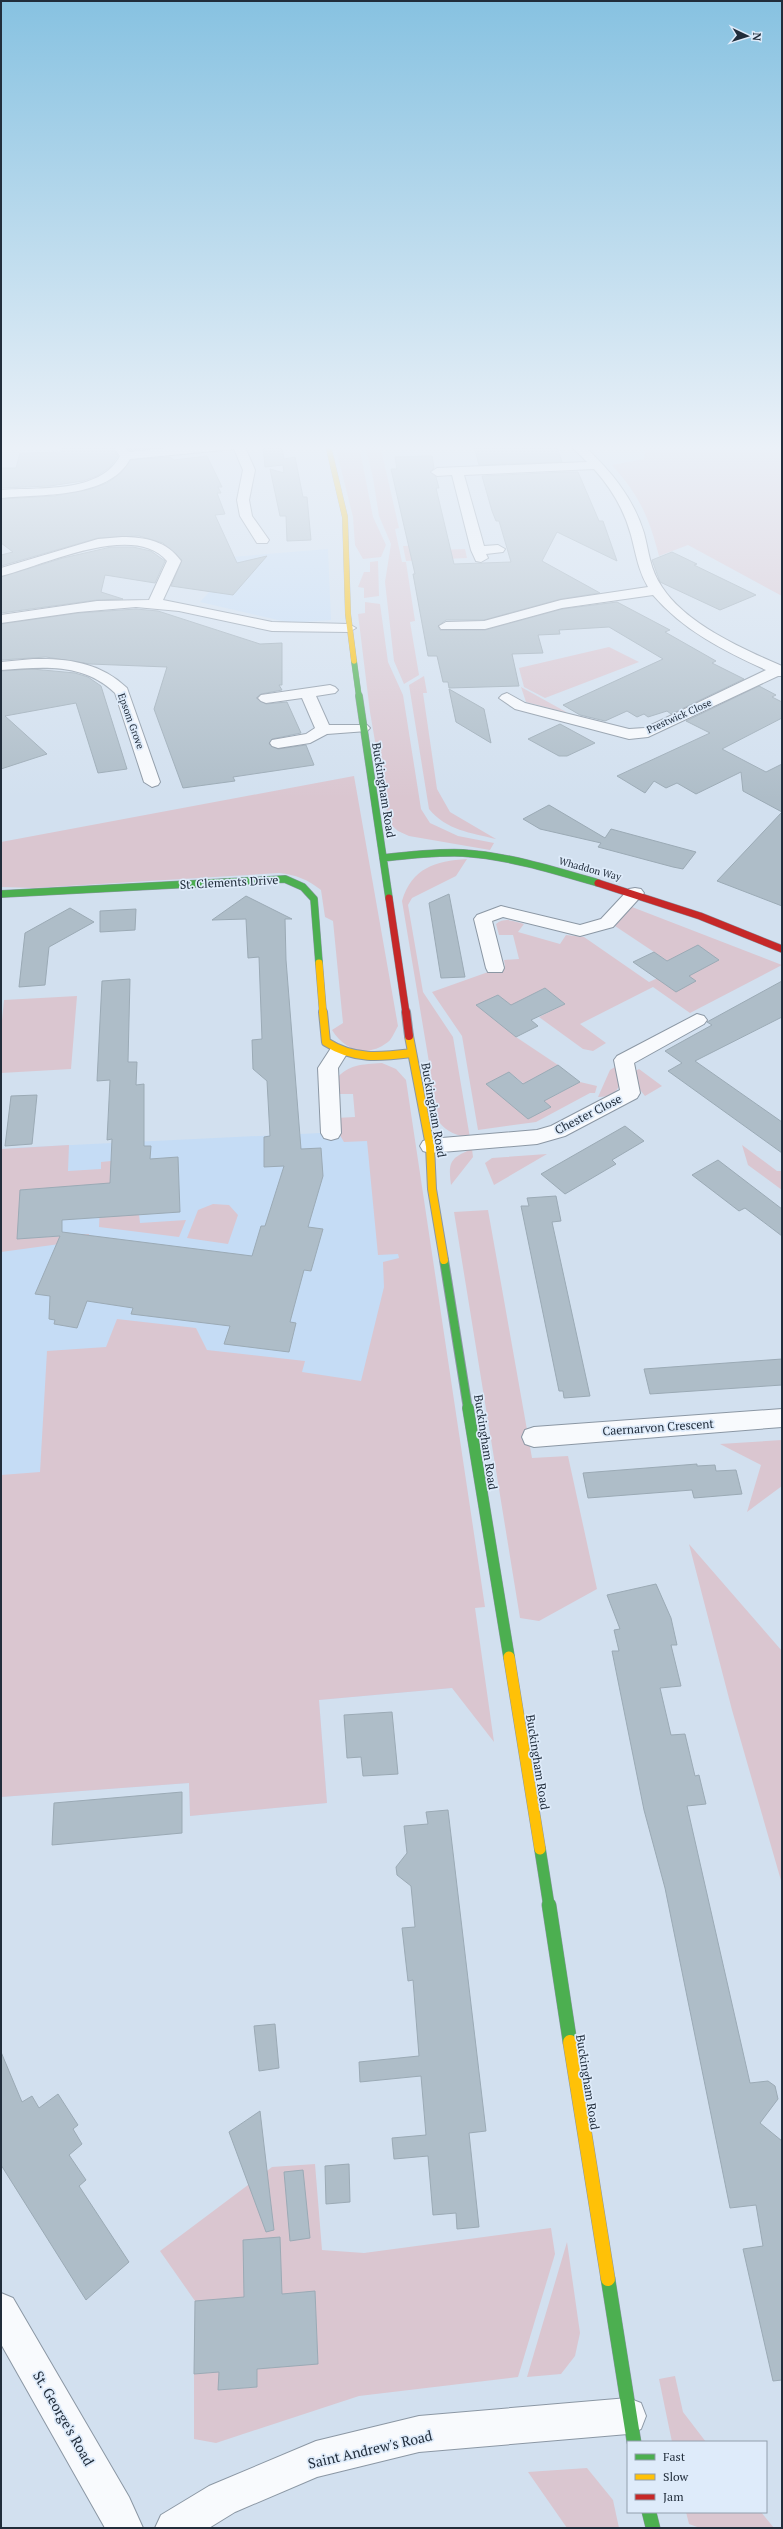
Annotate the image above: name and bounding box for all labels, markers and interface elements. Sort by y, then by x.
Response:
north arrow [727,16,767,56]
text: N [750,32,764,42]
street label: Epsom Grove [115,691,147,751]
street label: Prestwick Close [644,696,714,736]
street label: Buckingham Road [369,741,399,839]
street label: Whaddon Way [557,854,624,884]
street label: St. Clements Drive [179,872,279,892]
street label: Buckingham Road [418,1061,450,1159]
street label: Chester Close [552,1091,624,1137]
street label: Buckingham Road [471,1393,501,1491]
street label: Caernarvon Crescent [602,1416,715,1438]
street label: Buckingham Road [523,1713,553,1811]
street label: Buckingham Road [573,2033,603,2131]
street label: St. George's Road [29,2367,99,2469]
street label: Saint Andrew's Road [306,2425,434,2473]
legend [627,2441,767,2513]
text: Fast [663,2449,686,2464]
text: Slow [663,2469,689,2484]
text: Jam [663,2489,684,2504]

